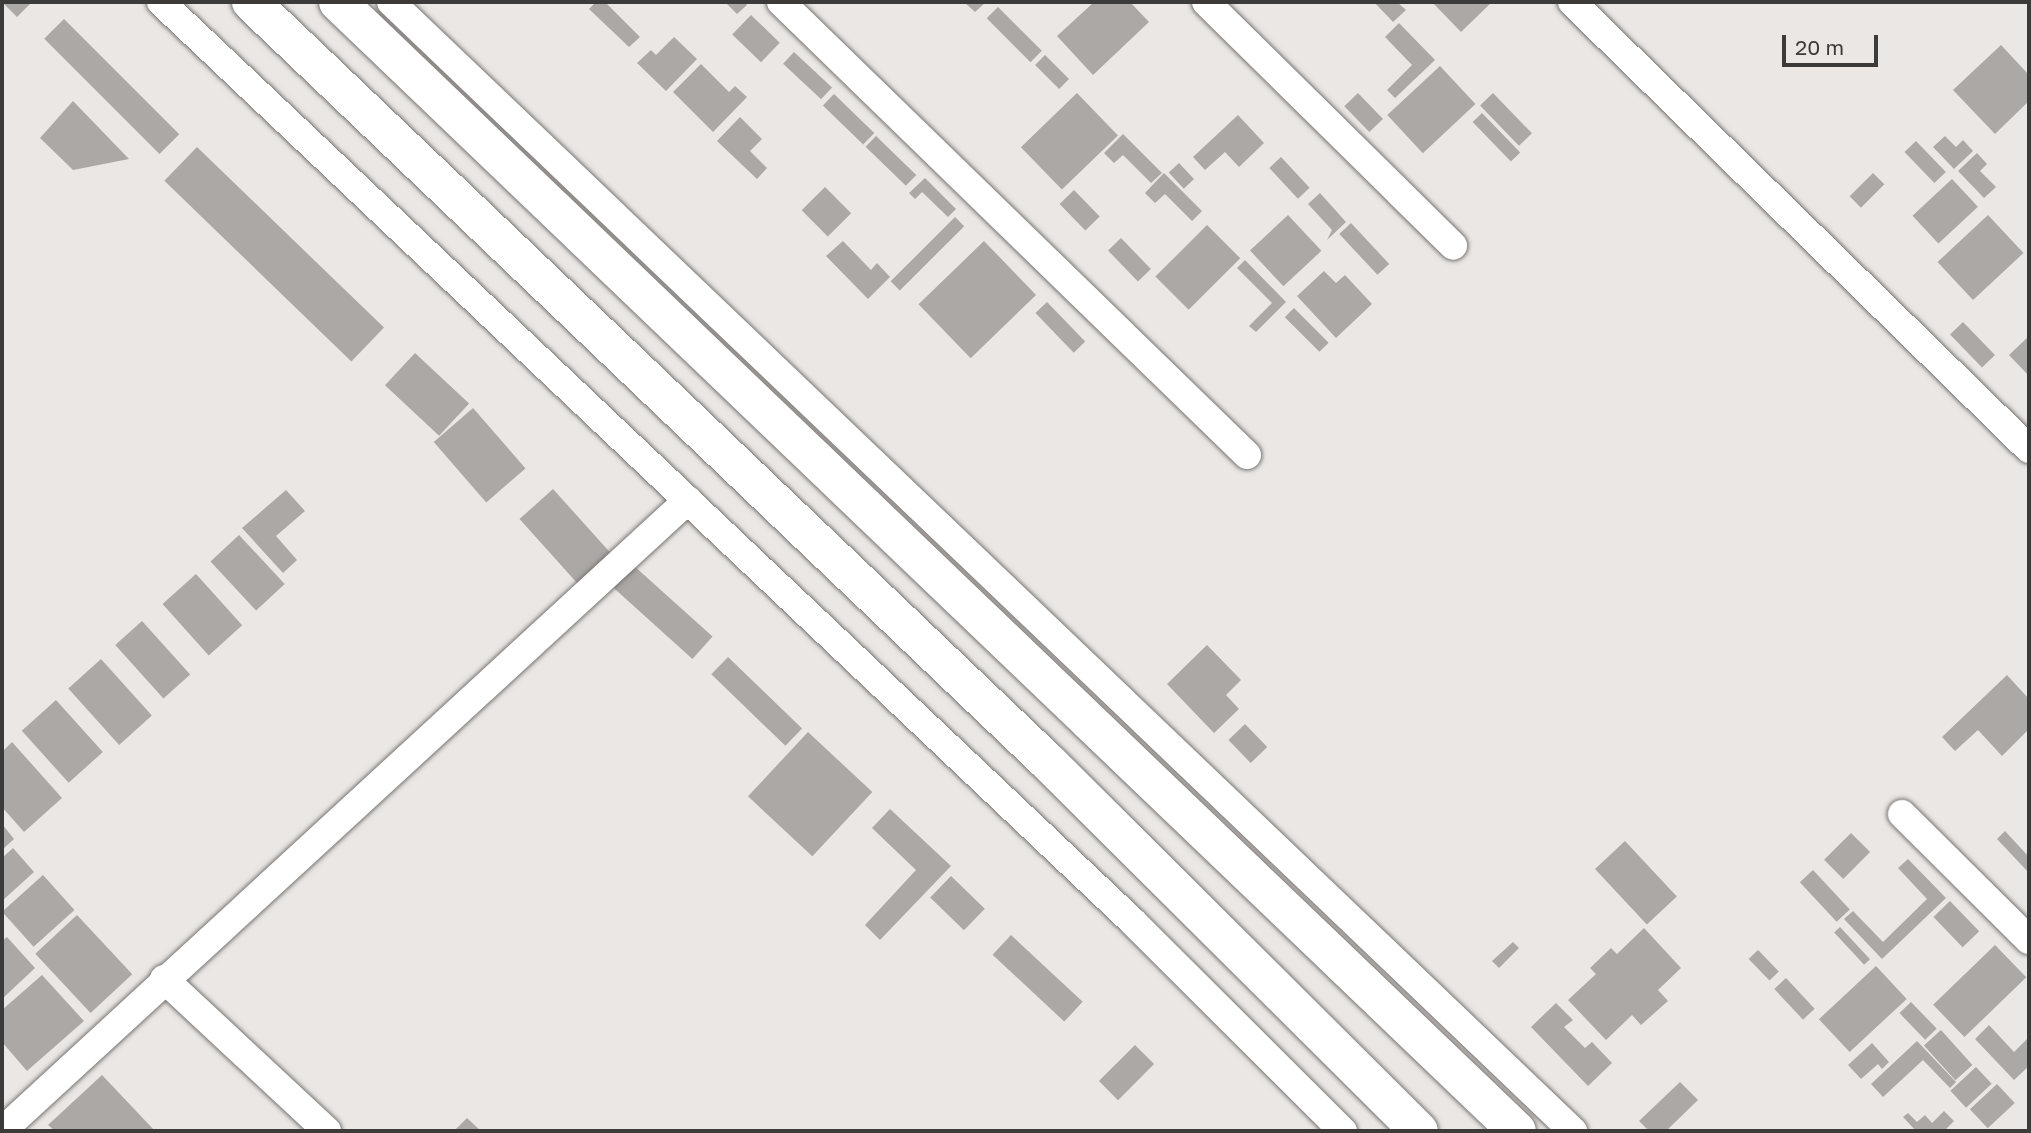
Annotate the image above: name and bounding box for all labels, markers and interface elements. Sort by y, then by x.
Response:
scale bar [1786,21,1882,65]
text: 20 m [1795,34,1844,60]

